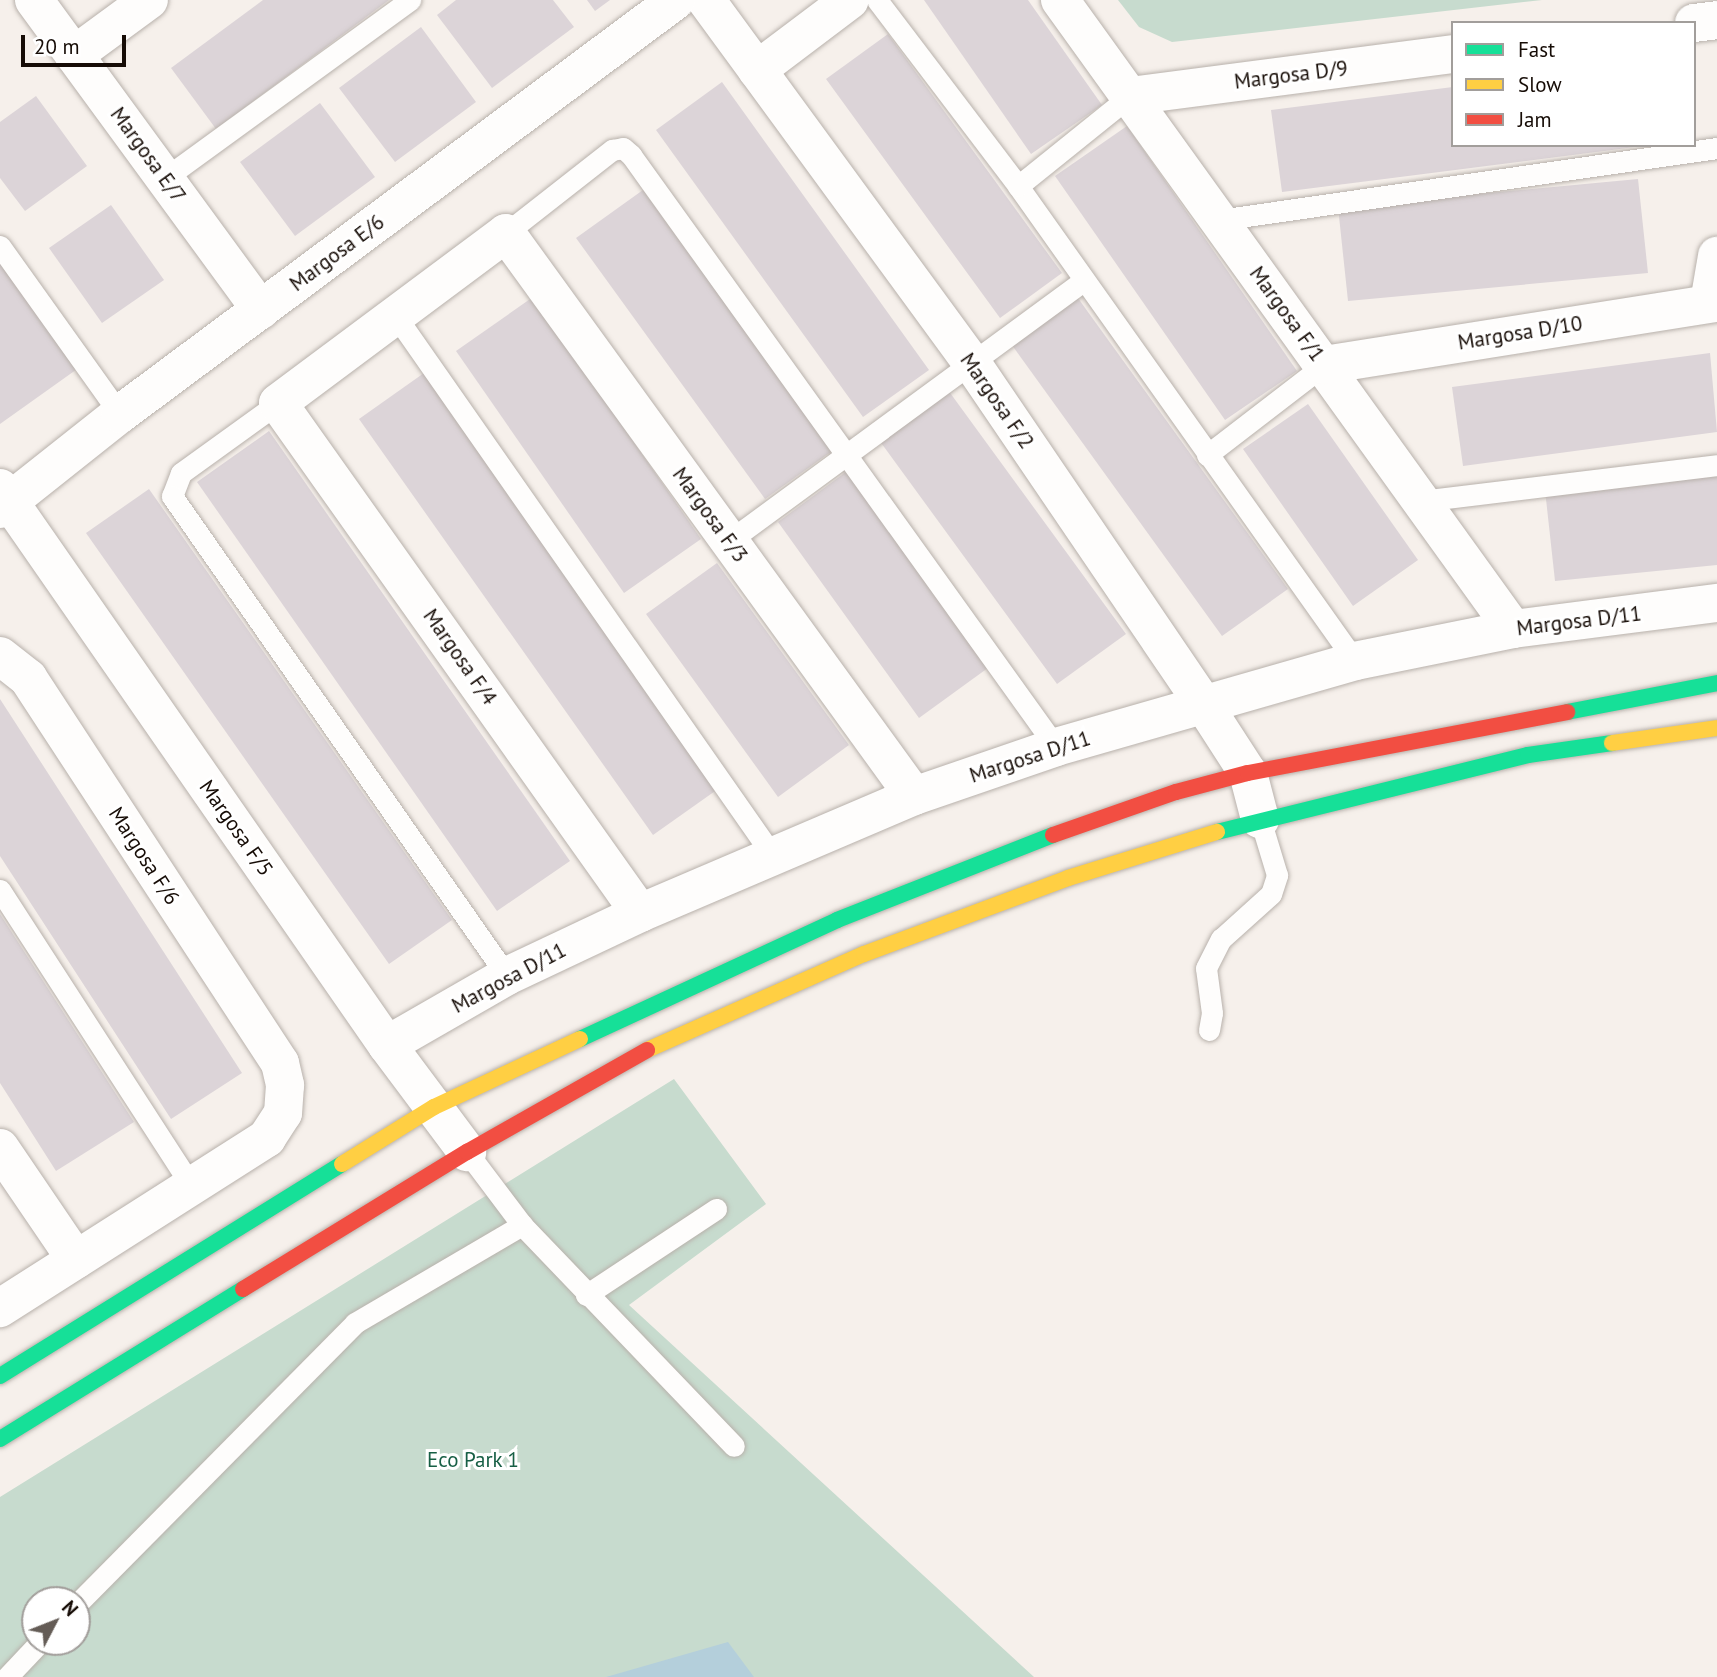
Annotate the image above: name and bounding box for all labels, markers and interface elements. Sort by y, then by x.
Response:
scale bar [24,21,130,65]
legend [1451,21,1696,147]
text: 20 m [34,33,80,60]
text: Fast [1518,36,1555,63]
street label: Margosa D/9 [1233,56,1349,94]
text: Slow [1518,71,1562,98]
street label: Margosa E/7 [105,102,191,208]
text: Jam [1518,106,1552,133]
street label: Margosa E/6 [285,209,389,297]
street label: Margosa F/1 [1244,262,1330,366]
street label: Margosa D/10 [1456,311,1584,355]
street label: Margosa F/2 [955,348,1039,454]
street label: Margosa F/3 [667,463,753,567]
street label: Margosa D/11 [1515,601,1643,641]
street label: Margosa F/4 [418,604,502,710]
street label: Margosa D/11 [966,726,1094,788]
street label: Margosa F/5 [194,775,278,881]
street label: Margosa F/6 [103,802,185,910]
street label: Margosa D/11 [448,937,570,1019]
park label: Eco Park 1 [427,1447,519,1473]
north arrow [21,1586,91,1656]
text: N [57,1596,83,1621]

